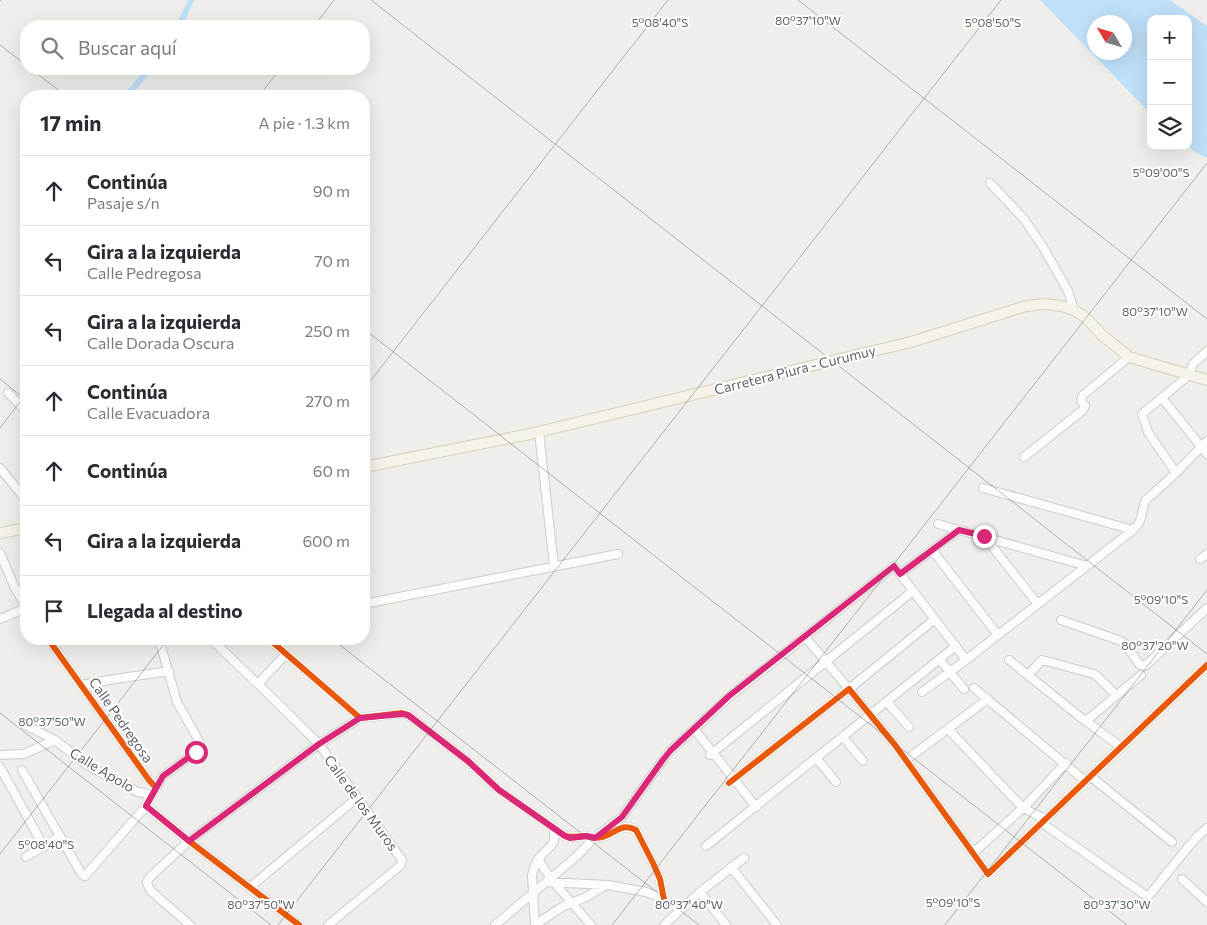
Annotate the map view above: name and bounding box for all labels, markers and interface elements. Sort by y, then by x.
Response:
text: 80°37'10"W [775,13,841,27]
text: 5°08'40"S [632,15,688,29]
text: 5°08'50"S [965,15,1021,29]
north arrow [1087,15,1132,60]
map controls [1147,15,1192,150]
button: + [1147,15,1192,60]
search box [20,20,370,75]
icon: search [38,34,66,62]
text: Buscar aquí [78,36,177,59]
button: − [1147,60,1192,105]
button: layers [1147,105,1192,150]
text: 17 min [40,110,101,135]
text: A pie · 1.3 km [259,113,350,132]
text: 5°09'00"S [1132,165,1190,179]
text: Continúa [87,170,168,193]
icon: ahead [40,177,68,205]
text: 90 m [313,181,350,200]
text: Pasaje s/n [87,193,160,212]
text: Gira a la izquierda [87,240,241,263]
icon: left [40,247,68,275]
text: 70 m [314,251,350,270]
text: Calle Pedregosa [87,263,202,282]
text: 80°37'10"W [1122,304,1188,318]
text: Gira a la izquierda [87,310,241,333]
icon: left [40,317,68,345]
text: 250 m [304,321,350,340]
text: Calle Dorada Oscura [87,333,234,352]
street label: Carretera Piura - Curumuy [712,341,877,398]
text: Continúa [87,380,168,403]
icon: ahead [40,387,68,415]
text: 270 m [305,391,350,410]
text: Calle Evacuadora [87,403,210,422]
icon: ahead [40,457,68,485]
text: Continúa [87,459,168,482]
text: 60 m [313,461,350,480]
route end [973,525,996,548]
icon: left [40,527,68,555]
text: Gira a la izquierda [87,529,241,552]
text: 600 m [302,531,350,550]
text: 5°09'10"S [1134,592,1188,606]
icon: arrive [40,597,68,625]
text: Llegada al destino [87,599,243,622]
text: 80°37'20"W [1121,638,1189,652]
street label: Calle Pedregosa [86,674,157,766]
text: 80°37'50"W [18,714,86,728]
route start [185,741,208,764]
street label: Calle Apolo [67,744,138,795]
street label: Calle de los Muros [321,752,402,854]
text: 5°08'40"S [18,837,74,851]
text: 5°09'10"S [926,895,980,909]
text: 80°37'50"W [227,897,295,911]
text: 80°37'40"W [655,897,723,911]
text: 80°37'30"W [1083,897,1151,911]

